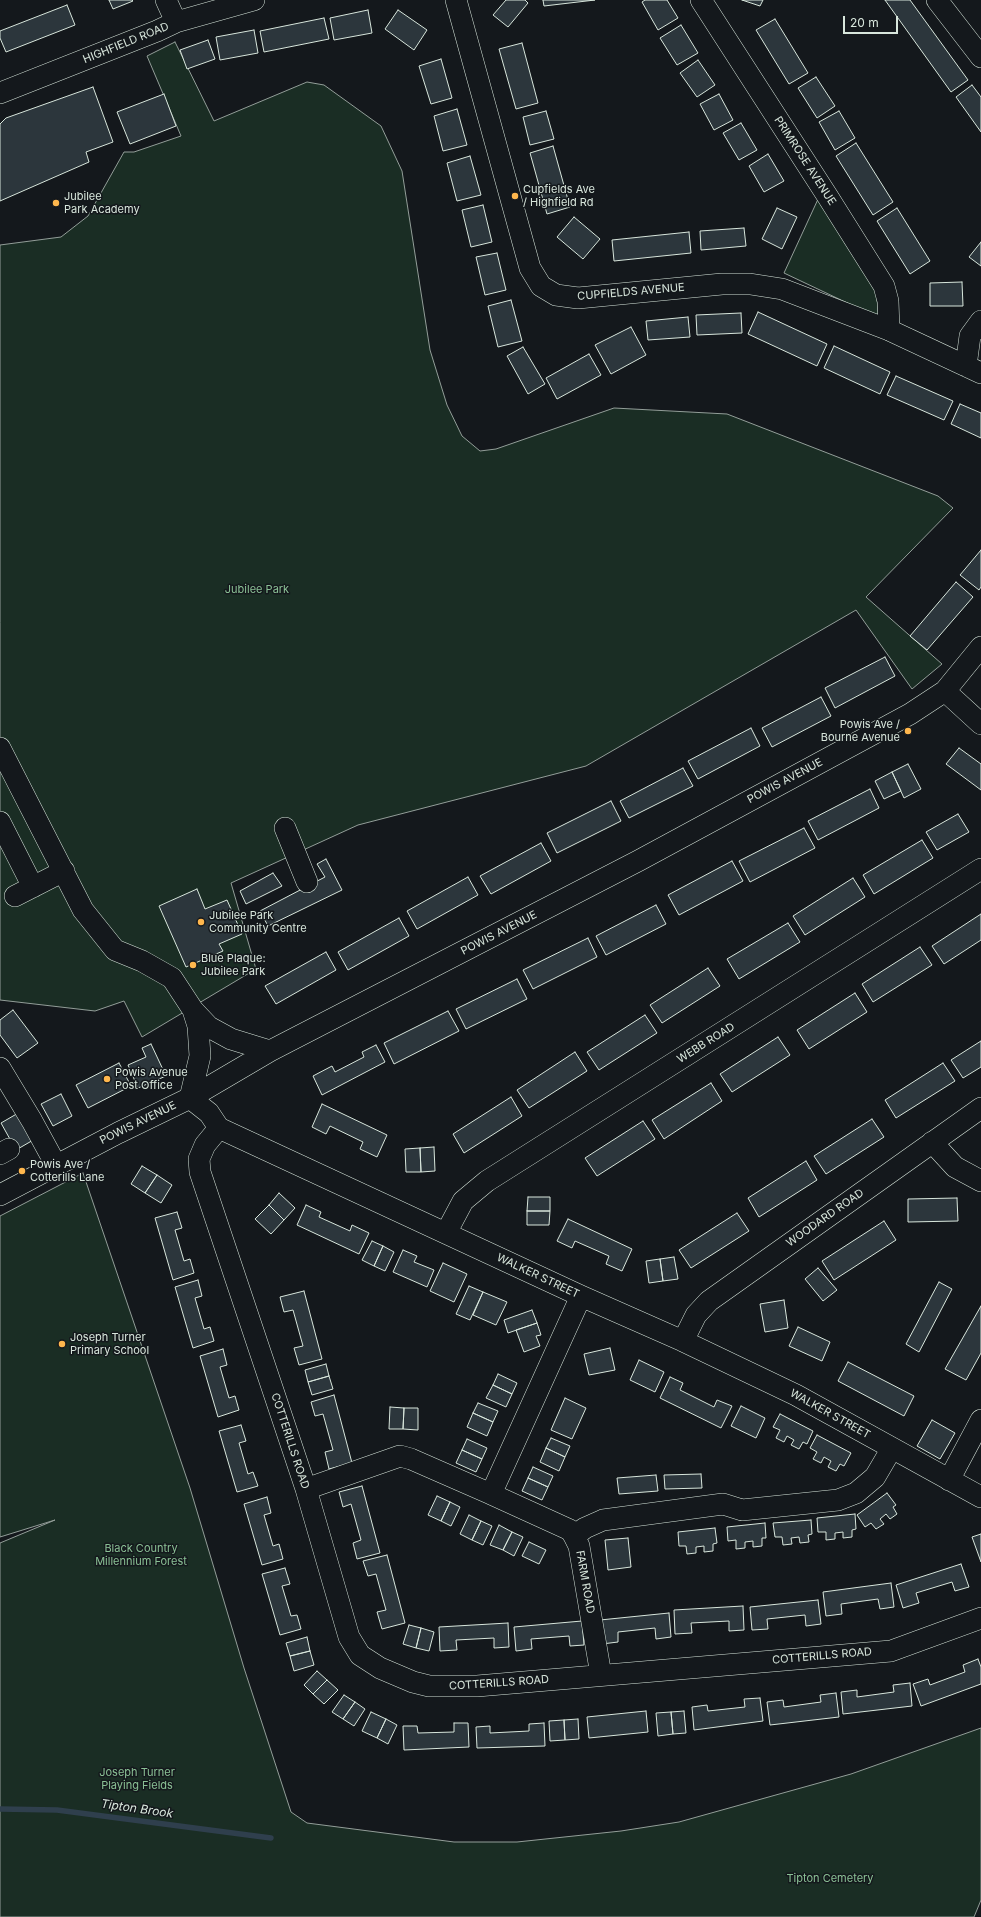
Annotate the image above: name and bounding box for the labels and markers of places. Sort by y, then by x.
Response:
place label: Cupfields Ave / Highfield Rd [523,183,595,209]
place label: Jubilee Park Academy [64,190,140,216]
marker: Cupfields Ave / Highfield Rd [510,191,520,201]
marker: Jubilee Park Academy [51,198,61,208]
place label: Powis Ave / Bourne Avenue [821,718,900,744]
marker: Powis Ave / Bourne Avenue [903,726,913,736]
place label: Jubilee Park Community Centre [209,909,307,935]
marker: Jubilee Park Community Centre [196,917,206,927]
place label: Blue Plaque: Jubilee Park [201,952,266,978]
marker: Blue Plaque: Jubilee Park [188,960,198,970]
place label: Powis Avenue Post Office [115,1066,188,1092]
marker: Powis Avenue Post Office [102,1074,112,1084]
place label: Powis Ave / Cotterills Lane [30,1158,104,1184]
marker: Powis Ave / Cotterills Lane [17,1166,27,1176]
place label: Joseph Turner Primary School [70,1331,149,1357]
marker: Joseph Turner Primary School [57,1339,67,1349]

